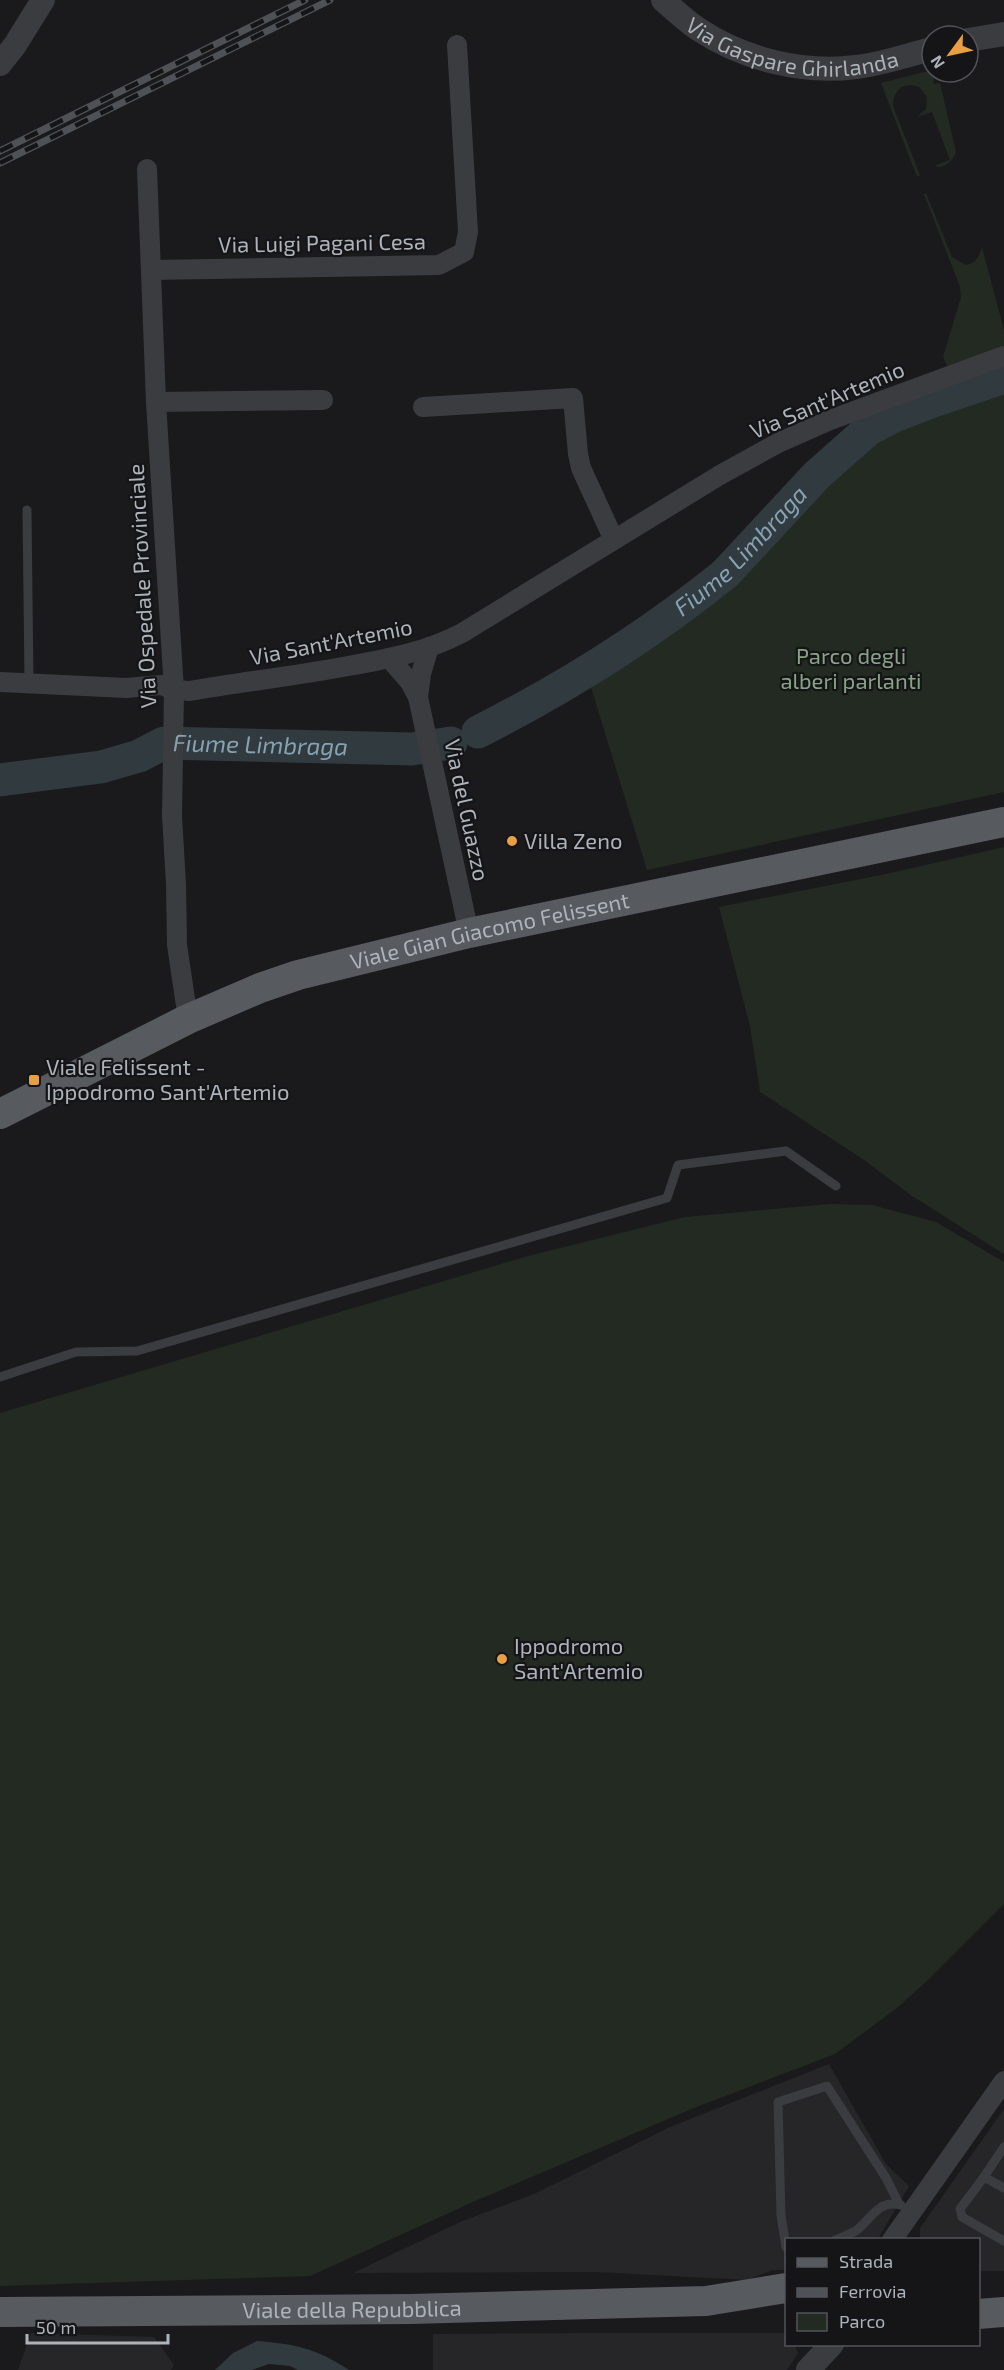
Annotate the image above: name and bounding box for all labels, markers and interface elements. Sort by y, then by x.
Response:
street label: Via Gaspare Ghirlanda [682,11,901,81]
north arrow [920,24,980,84]
text: N [926,52,948,72]
street label: Via Luigi Pagani Cesa [218,227,426,257]
street label: Via Sant'Artemio [746,355,908,443]
street label: Via Ospedale Provinciale [122,463,160,709]
water label: Fiume Limbraga [668,479,813,621]
street label: Via Sant'Artemio [247,613,414,670]
park label: Parco degli alberi parlanti [780,642,922,693]
water label: Fiume Limbraga [173,727,348,760]
street label: Via del Guazzo [440,736,496,883]
place label: Villa Zeno [524,827,622,853]
marker: Villa Zeno [505,834,519,848]
street label: Viale Gian Giacomo Felissent [347,886,631,974]
place label: Viale Felissent - Ippodromo Sant'Artemio [46,1053,289,1104]
marker: Viale Felissent - Ippodromo Sant'Artemio [27,1073,41,1087]
place label: Ippodromo Sant'Artemio [514,1632,643,1683]
marker: Ippodromo Sant'Artemio [495,1652,509,1666]
legend [785,2238,980,2346]
text: Strada [839,2250,893,2272]
text: Ferrovia [839,2280,906,2302]
street label: Viale della Repubblica [242,2294,462,2322]
scale bar [27,2307,168,2345]
text: Parco [839,2310,885,2332]
text: 50 m [36,2316,76,2338]

